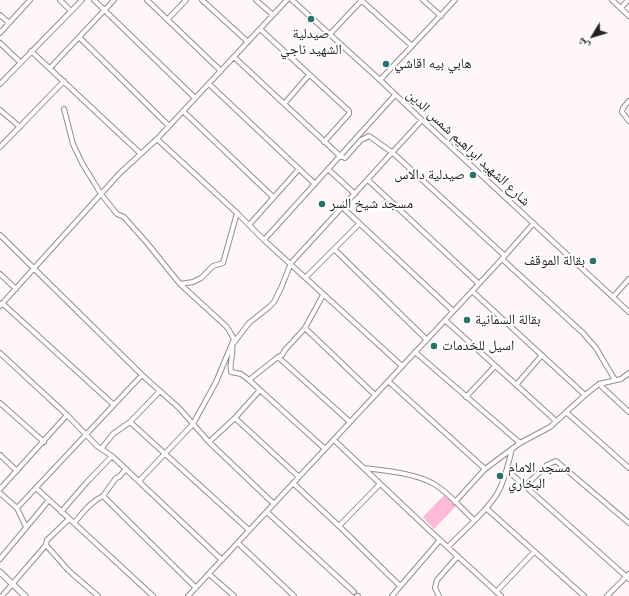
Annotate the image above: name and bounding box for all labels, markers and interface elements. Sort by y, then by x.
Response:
marker: صيدلية الشهيد ناجي [306,14,316,24]
north arrow [573,16,613,56]
place label: صيدلية الشهيد ناجي [280,26,342,58]
text: ش [574,35,592,52]
place label: هابي بيه اقاشي [394,56,472,72]
marker: هابي بيه اقاشي [381,59,391,69]
street label: شارع الشهيد ابراهيم شمس الدين [403,86,533,210]
place label: صيدلية دالاس [394,167,465,183]
marker: صيدلية دالاس [468,170,478,180]
place label: مسجد شيخ السر [330,196,413,212]
marker: مسجد شيخ السر [317,199,327,209]
place label: بقالة الموقف [524,253,585,269]
marker: بقالة الموقف [588,256,598,266]
place label: بقالة السمانية [475,312,541,328]
marker: بقالة السمانية [462,315,472,325]
place label: اسيل للخدمات [442,338,514,354]
marker: اسيل للخدمات [429,341,439,351]
place label: مسجد الامام البخاري [508,460,570,492]
marker: مسجد الامام البخاري [495,471,505,481]

